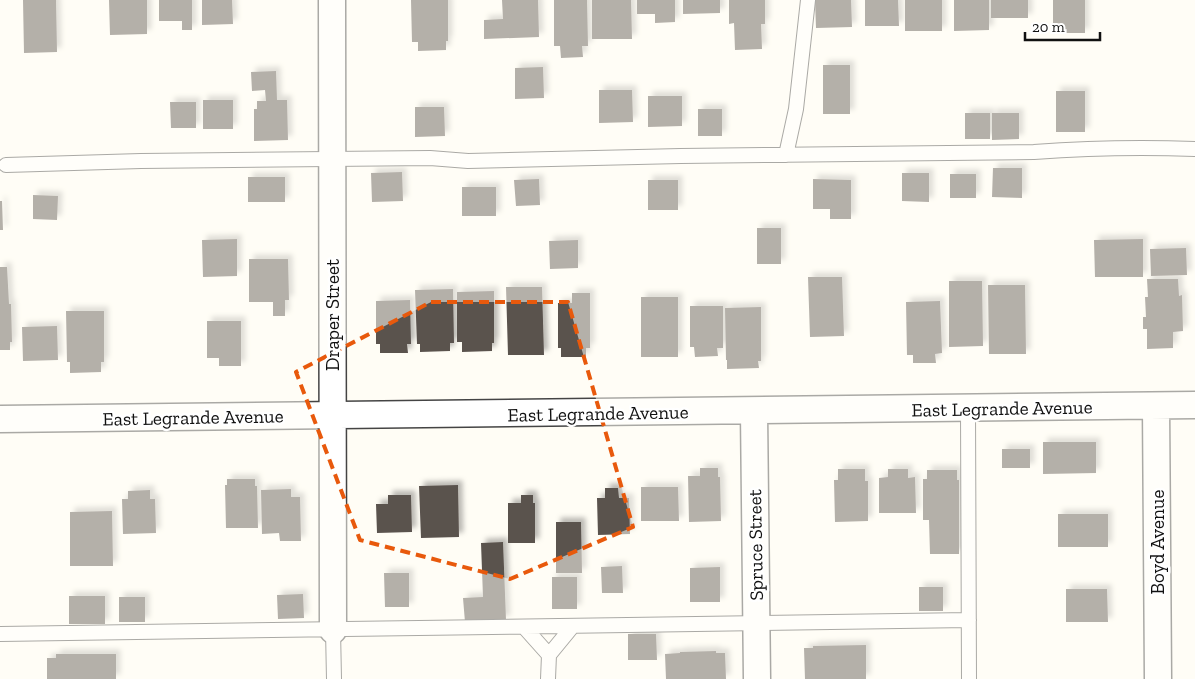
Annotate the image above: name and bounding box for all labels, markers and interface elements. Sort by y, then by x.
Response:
scale bar [1025,10,1100,42]
text: 20 m [1032,18,1065,36]
street label: Draper Street [321,259,344,371]
street label: East Legrande Avenue [911,395,1093,422]
street label: East Legrande Avenue [507,400,689,427]
street label: East Legrande Avenue [102,404,284,431]
street label: Spruce Street [743,489,768,601]
street label: Boyd Avenue [1146,490,1169,594]

